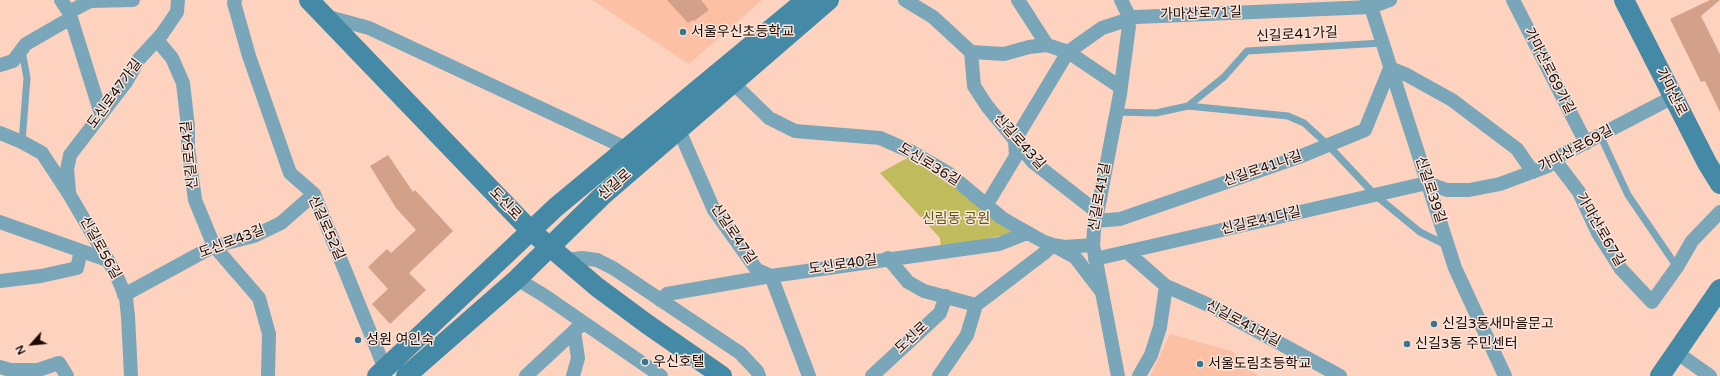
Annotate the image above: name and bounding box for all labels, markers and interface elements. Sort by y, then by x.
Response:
street label: 가마산로71길 [1160,4,1242,24]
place label: 서울우신초등학교 [691,24,794,40]
street label: 신길로41가길 [1256,24,1338,46]
street label: 가마산로69가길 [1520,25,1578,117]
marker: 서울우신초등학교 [678,27,688,37]
street label: 도신로47가길 [84,56,146,132]
street label: 가마산로 [1652,65,1690,119]
street label: 신길로43길 [990,111,1048,173]
street label: 신길로54길 [178,120,202,190]
street label: 가마산로69길 [1536,122,1616,176]
street label: 도신로36길 [895,140,963,190]
street label: 신길로41나길 [1222,148,1304,190]
street label: 신길로39길 [1411,155,1449,225]
street label: 신길로41길 [1086,162,1114,232]
street label: 신길로 [595,166,635,204]
street label: 도신로 [486,184,524,224]
street label: 가마산로67길 [1572,190,1628,270]
street label: 신길로52길 [304,193,348,263]
street label: 신길로47길 [707,201,759,267]
street label: 신길로41다길 [1219,204,1303,238]
park label: 신림동 공원 [922,211,990,227]
street label: 신길로56길 [76,214,124,282]
street label: 도신로43길 [197,222,267,262]
street label: 도신로40길 [808,252,878,278]
street label: 신길로41라길 [1203,297,1283,351]
place label: 신길3동새마을문고 [1442,316,1554,332]
street label: 도신로 [892,319,932,357]
marker: 신길3동새마을문고 [1429,319,1439,329]
north arrow [12,324,52,364]
place label: 성원 여인숙 [366,332,434,348]
marker: 성원 여인숙 [353,335,363,345]
place label: 신길3동 주민센터 [1415,336,1518,352]
marker: 신길3동 주민센터 [1402,339,1412,349]
text: N [13,343,29,357]
place label: 우신호텔 [653,354,705,370]
place label: 서울도림초등학교 [1208,356,1311,372]
marker: 우신호텔 [640,357,650,367]
marker: 서울도림초등학교 [1195,359,1205,369]

